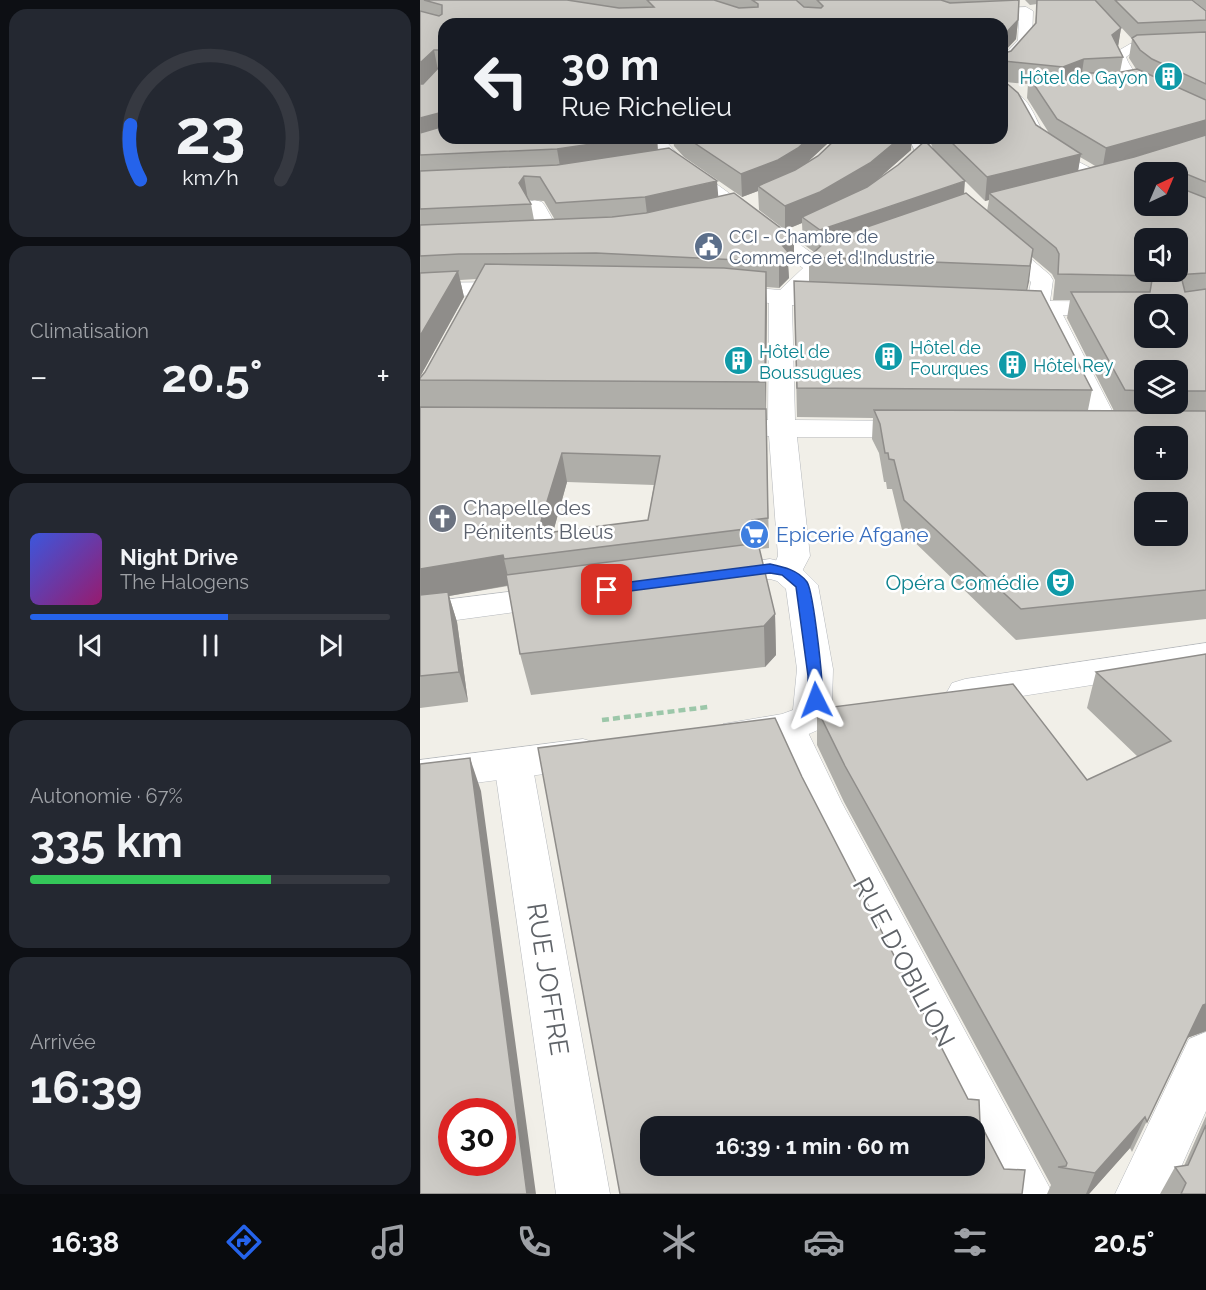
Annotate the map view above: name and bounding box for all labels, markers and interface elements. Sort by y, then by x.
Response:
text: 30 m [561,41,659,90]
icon: left [462,42,540,120]
building icon: Hôtel de Gayon [1153,61,1185,93]
place label: Hôtel de Gayon [1020,67,1148,88]
text: Rue Richelieu [561,91,732,122]
text: 23 [175,95,245,169]
north arrow [1134,162,1188,216]
map controls [1134,162,1188,546]
text: km/h [182,165,238,190]
place label: CCI - Chambre de Commerce et d'Industrie [729,226,935,268]
button: sound [1134,228,1188,282]
public building icon: CCI - Chambre de Commerce et d'Industrie [692,230,724,262]
button: search [1134,294,1188,348]
text: Climatisation [30,319,149,343]
place label: Hôtel de Fourques [910,337,989,379]
place label: Hôtel de Boussugues [759,341,862,383]
building icon: Hôtel de Fourques [873,341,905,373]
building icon: Hôtel de Boussugues [722,345,754,377]
building icon: Hôtel Rey [996,349,1028,381]
text: 20.5° [162,350,262,403]
place label: Hôtel Rey [1033,355,1114,376]
text: − [30,357,48,396]
text: + [376,357,390,396]
button: layers [1134,360,1188,414]
button: + [1134,426,1188,480]
button: − [1134,492,1188,546]
place label: Chapelle des Pénitents Bleus [463,495,614,544]
church icon: Chapelle des Pénitents Bleus [426,503,458,535]
supermarket icon: Epicerie Afgane [739,518,771,550]
place label: Epicerie Afgane [776,522,928,547]
text: Night Drive [120,544,238,570]
pin [581,564,632,615]
theatre icon: Opéra Comédie [1044,566,1076,598]
text: The Halogens [120,570,249,594]
place label: Opéra Comédie [885,570,1039,595]
icon: arrive [590,573,623,606]
icon: previous [74,629,107,662]
icon: pause [194,629,227,662]
icon: next [314,629,347,662]
position arrow [784,668,848,732]
text: Autonomie · 67% [30,784,183,808]
text: 335 km [30,815,183,868]
street label: RUE D'OBILION [847,872,961,1052]
street label: RUE JOFFRE [521,901,575,1057]
text: Arrivée [30,1030,96,1054]
text: 16:39 [30,1061,142,1114]
speed limit sign: 30 [438,1098,516,1176]
text: 16:39 · 1 min · 60 m [715,1133,910,1159]
icon: directions [223,1221,265,1263]
icon: music [368,1221,410,1263]
icon: phone [513,1221,555,1263]
icon: climate [658,1221,700,1263]
icon: car [803,1221,845,1263]
icon: filters [949,1221,991,1263]
text: 16:38 [52,1227,119,1258]
text: 20.5° [1094,1227,1154,1258]

